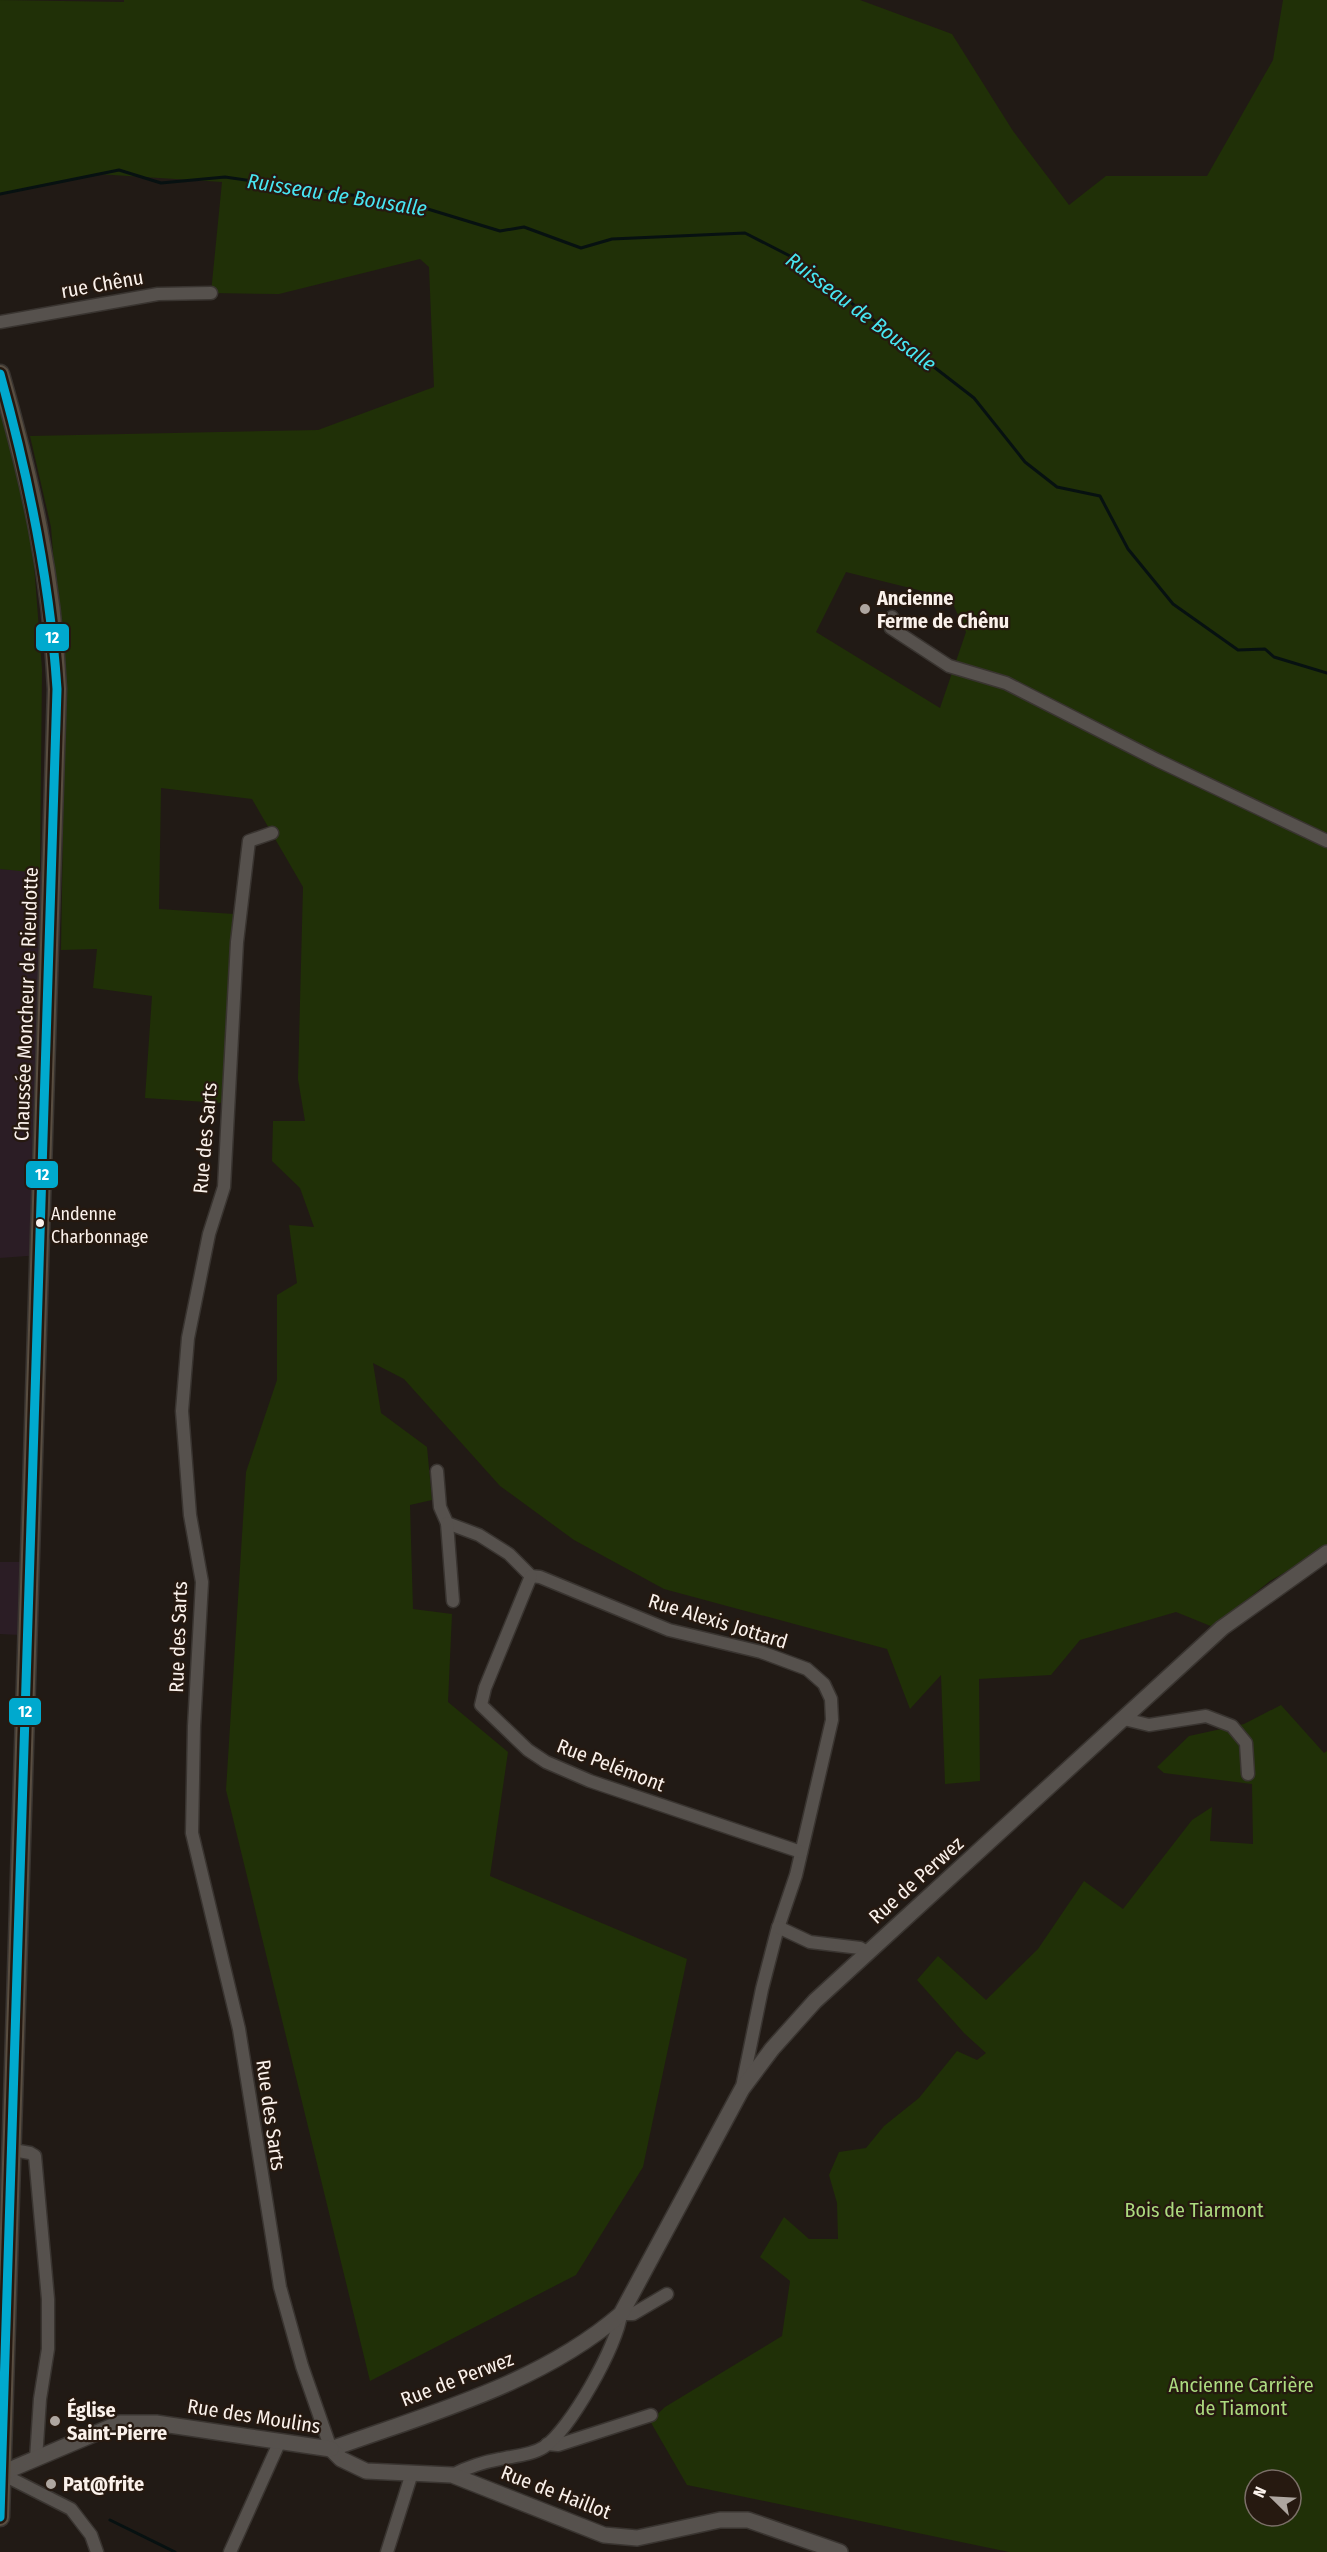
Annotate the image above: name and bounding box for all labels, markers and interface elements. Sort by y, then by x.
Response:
water label: Ruisseau de Bousalle [245,168,429,222]
water label: Ruisseau de Bousalle [781,247,941,377]
street label: rue Chênu [59,265,145,303]
place label: Ancienne Ferme de Chênu [876,586,1009,633]
marker: Ancienne Ferme de Chênu [858,602,872,616]
line badge: 12 [35,623,70,652]
text: 12 [45,628,60,647]
street label: Chaussée Moncheur de Rieudotte [9,867,43,1141]
street label: Rue des Sarts [188,1081,222,1195]
line badge: 12 [25,1160,59,1189]
text: 12 [35,1165,50,1184]
place label: Andenne Charbonnage [51,1203,148,1248]
marker: Andenne Charbonnage [34,1217,46,1229]
street label: Rue des Sarts [164,1581,192,1693]
street label: Rue Alexis Jottard [646,1588,790,1654]
line badge: 12 [8,1697,42,1726]
text: 12 [18,1702,33,1721]
street label: Rue Pelémont [554,1733,669,1797]
street label: Rue de Perwez [864,1831,968,1929]
street label: Rue des Sarts [251,2058,291,2172]
park label: Bois de Tiarmont [1124,2198,1264,2222]
street label: Rue de Perwez [397,2346,517,2411]
park label: Ancienne Carrière de Tiamont [1168,2373,1314,2420]
street label: Rue des Moulins [186,2394,322,2438]
place label: Église Saint-Pierre [67,2397,167,2445]
marker: Église Saint-Pierre [48,2414,62,2428]
street label: Rue de Haillot [498,2460,615,2524]
north arrow [1243,2468,1303,2528]
place label: Pat@frite [63,2472,144,2496]
marker: Pat@frite [44,2477,58,2491]
text: N [1249,2484,1270,2500]

